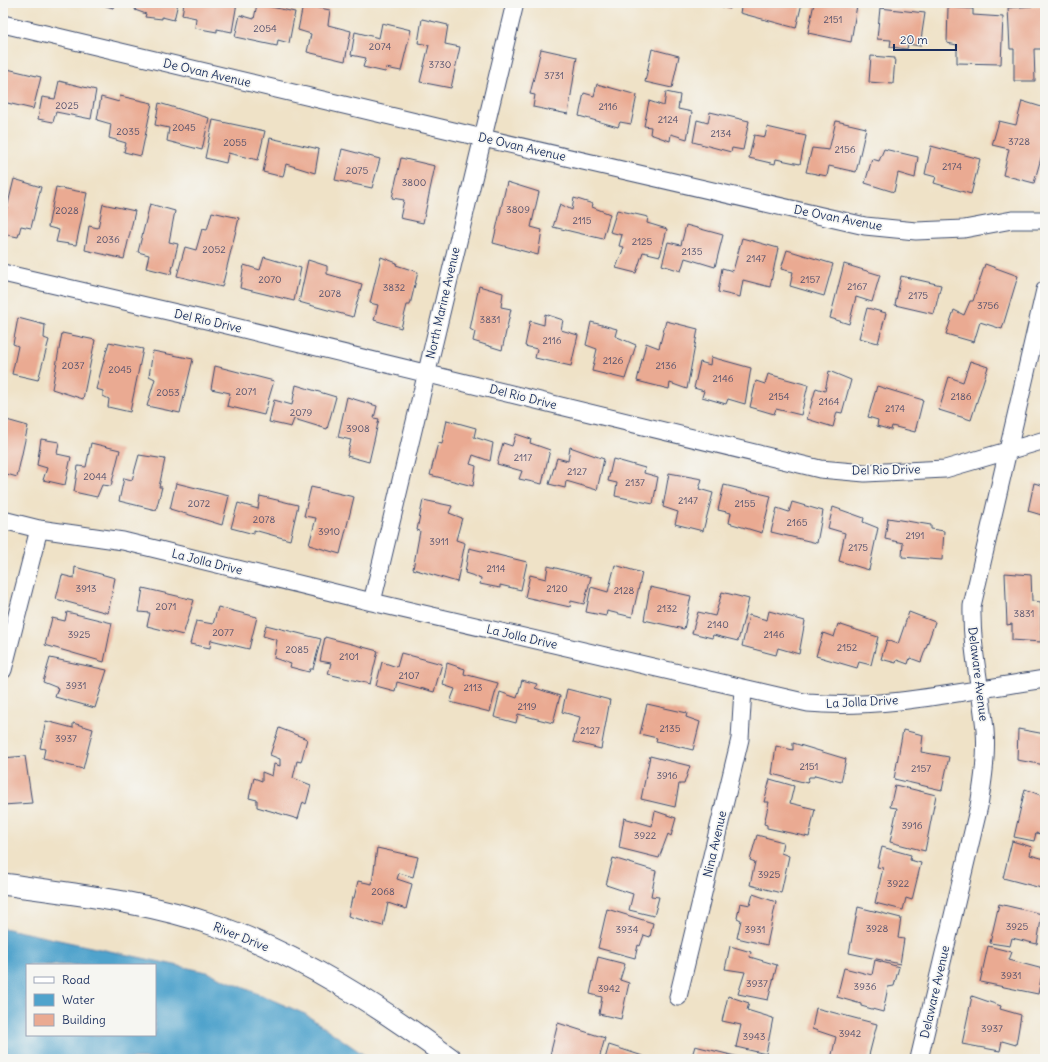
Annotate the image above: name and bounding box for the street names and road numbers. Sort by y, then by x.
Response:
street label: De Ovan Avenue [162,55,253,90]
street label: De Ovan Avenue [477,129,568,164]
street label: De Ovan Avenue [793,202,884,233]
street label: North Marine Avenue [422,246,463,360]
street label: Del Rio Drive [173,305,243,336]
street label: Del Rio Drive [488,381,558,412]
street label: Del Rio Drive [851,461,921,478]
street label: La Jolla Drive [170,545,244,578]
street label: La Jolla Drive [485,621,559,652]
street label: Delaware Avenue [965,626,992,722]
street label: La Jolla Drive [825,692,899,711]
street label: Nina Avenue [700,809,729,879]
street label: River Drive [211,919,271,954]
street label: Delaware Avenue [917,944,952,1040]

